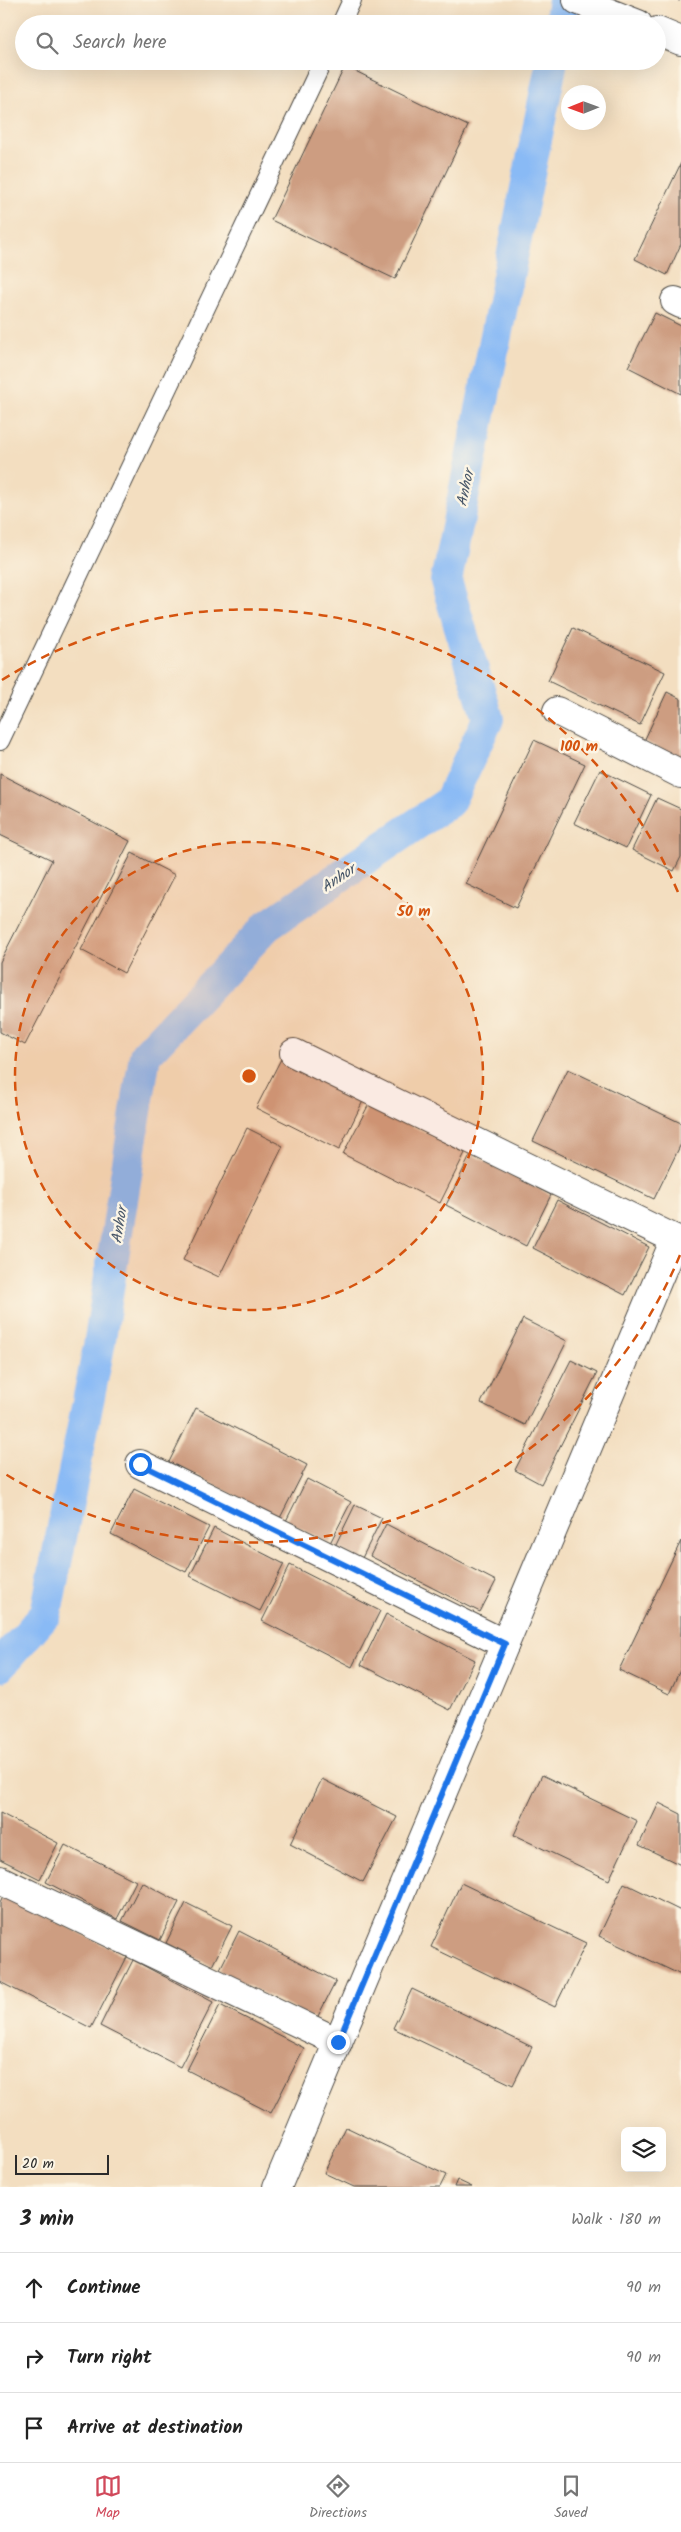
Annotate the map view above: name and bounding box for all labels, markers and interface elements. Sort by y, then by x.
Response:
search box [15,15,666,70]
text: Search here [73,28,167,58]
icon: search [33,29,61,57]
north arrow [561,85,606,130]
water label: Anhor [450,465,482,509]
text: 100 m [560,735,598,759]
water label: Anhor [317,857,363,899]
text: 50 m [396,900,431,924]
centre of rings [240,1067,258,1085]
water label: Anhor [105,1202,135,1245]
route start [129,1453,152,1476]
route end [327,2031,350,2054]
map controls [621,2127,666,2172]
button: layers [621,2127,666,2172]
scale bar [15,2152,109,2175]
text: 20 m [22,2153,54,2175]
text: 3 min [20,2203,74,2236]
text: Walk · 180 m [571,2207,661,2232]
text: Continue [67,2273,140,2303]
icon: ahead [20,2274,48,2302]
text: 90 m [626,2275,661,2300]
text: Turn right [67,2343,152,2373]
icon: right [20,2344,48,2372]
text: 90 m [626,2345,661,2370]
text: Arrive at destination [67,2413,243,2443]
icon: arrive [20,2414,48,2442]
tab: Map [94,2472,122,2524]
tab: Directions [309,2472,367,2524]
tab: Saved [554,2472,587,2524]

